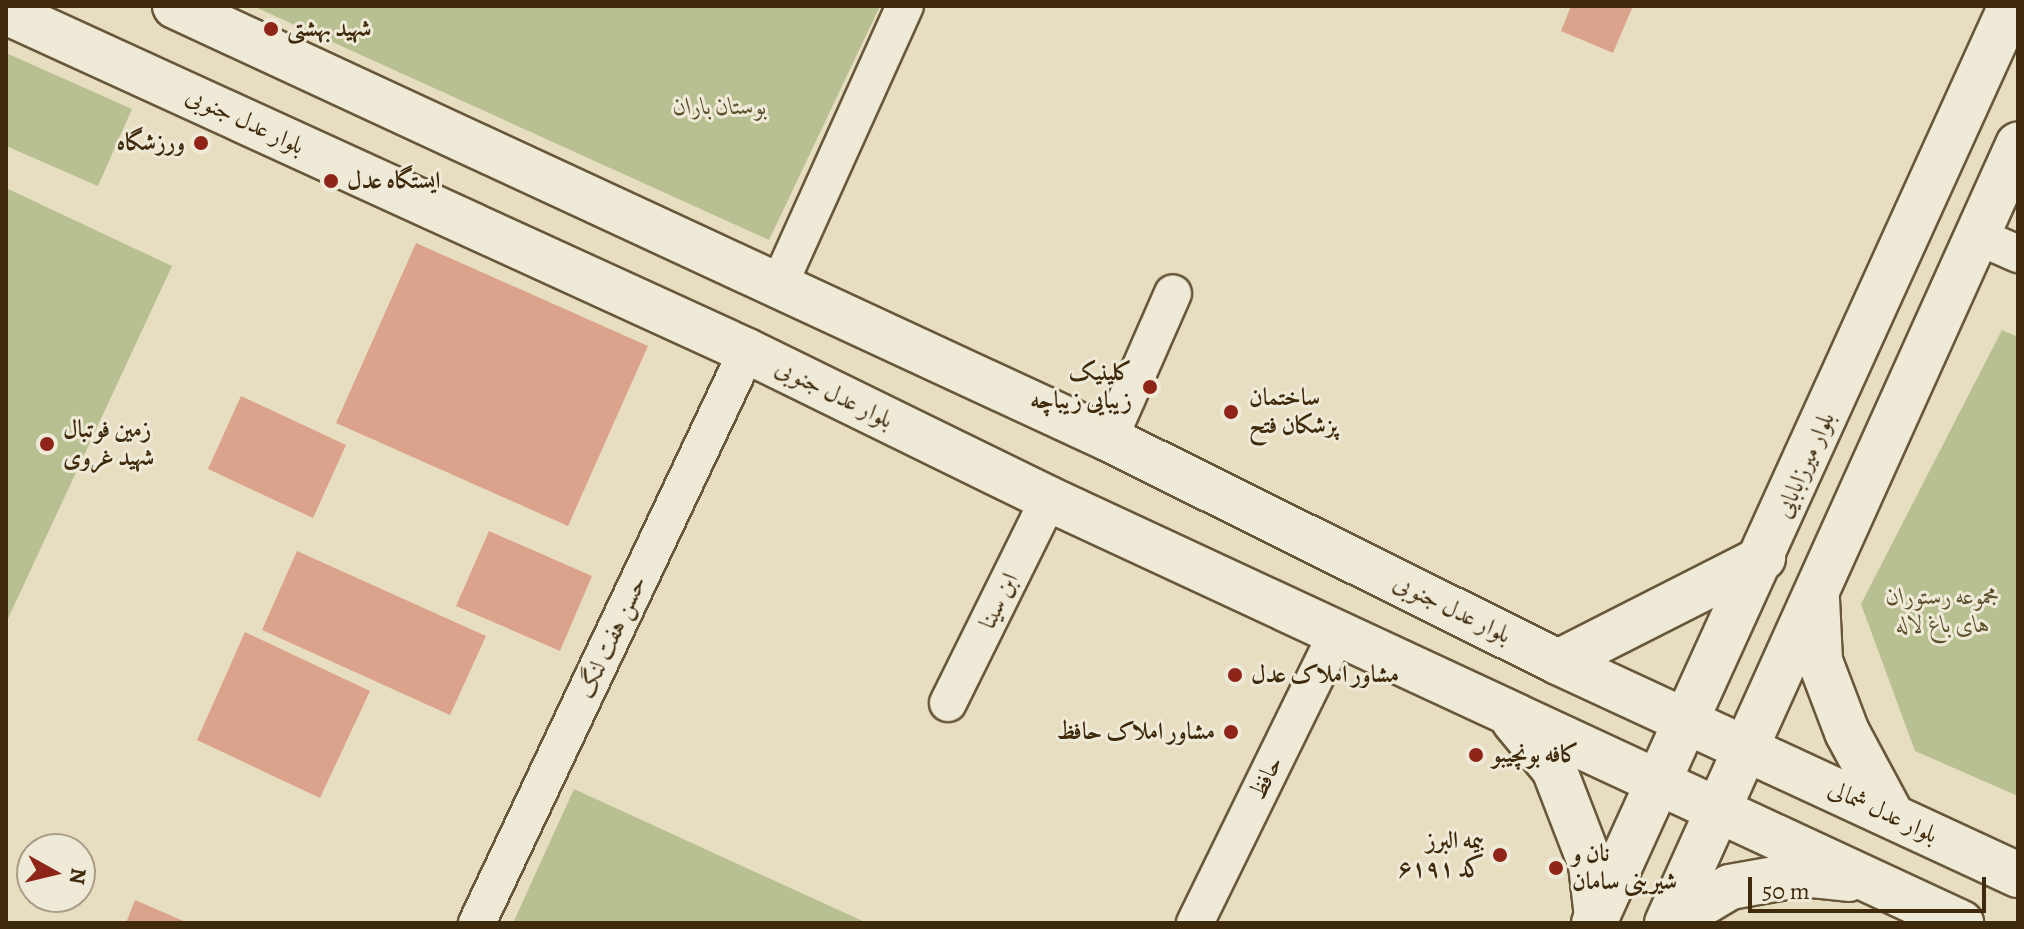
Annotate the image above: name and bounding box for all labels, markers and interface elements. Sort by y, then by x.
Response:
place label: شهید بهشتی [287,15,371,43]
marker: شهید بهشتی [262,20,280,38]
street label: بلوار عدل جنوبی [181,81,309,161]
park label: بوستان باران [673,93,767,121]
place label: ورزشگاه [117,129,185,157]
marker: ورزشگاه [192,134,210,152]
place label: ایستگاه عدل [347,167,440,195]
marker: ایستگاه عدل [322,172,340,190]
street label: بلوار عدل جنوبی [771,353,897,435]
place label: کلینیک زیبایی زیباچه [1030,359,1132,415]
marker: کلینیک زیبایی زیباچه [1139,376,1161,398]
place label: ساختمان پزشکان فتح [1249,384,1338,440]
marker: ساختمان پزشکان فتح [1220,401,1242,423]
street label: بلوار میرزابابایی [1769,408,1841,522]
place label: زمین فوتبال شهید غروی [63,416,154,472]
marker: زمین فوتبال شهید غروی [38,435,56,453]
street label: ابن سینا [973,568,1025,634]
street label: بلوار عدل جنوبی [1389,568,1515,650]
street label: حسن هفت لنگ [571,571,653,703]
park label: مجموعه رستوران های باغ لاله [1886,583,2000,639]
place label: مشاور املاک عدل [1251,661,1399,689]
marker: مشاور املاک عدل [1226,666,1244,684]
place label: مشاور املاک حافظ [1057,718,1215,746]
marker: مشاور املاک حافظ [1222,723,1240,741]
place label: کافه بونچیبو [1492,741,1579,769]
marker: کافه بونچیبو [1467,746,1485,764]
street label: حافظ [1243,751,1289,805]
street label: بلوار عدل شمالی [1824,774,1942,850]
place label: بیمه البرز کد ۶۱۹۱ [1398,827,1484,883]
north arrow [16,833,96,913]
place label: نان و شیرینی سامان [1572,840,1677,896]
marker: بیمه البرز کد ۶۱۹۱ [1491,846,1509,864]
marker: نان و شیرینی سامان [1547,859,1565,877]
scale bar [1752,861,1990,911]
text: N [62,866,94,886]
text: 50 m [1762,875,1810,907]

